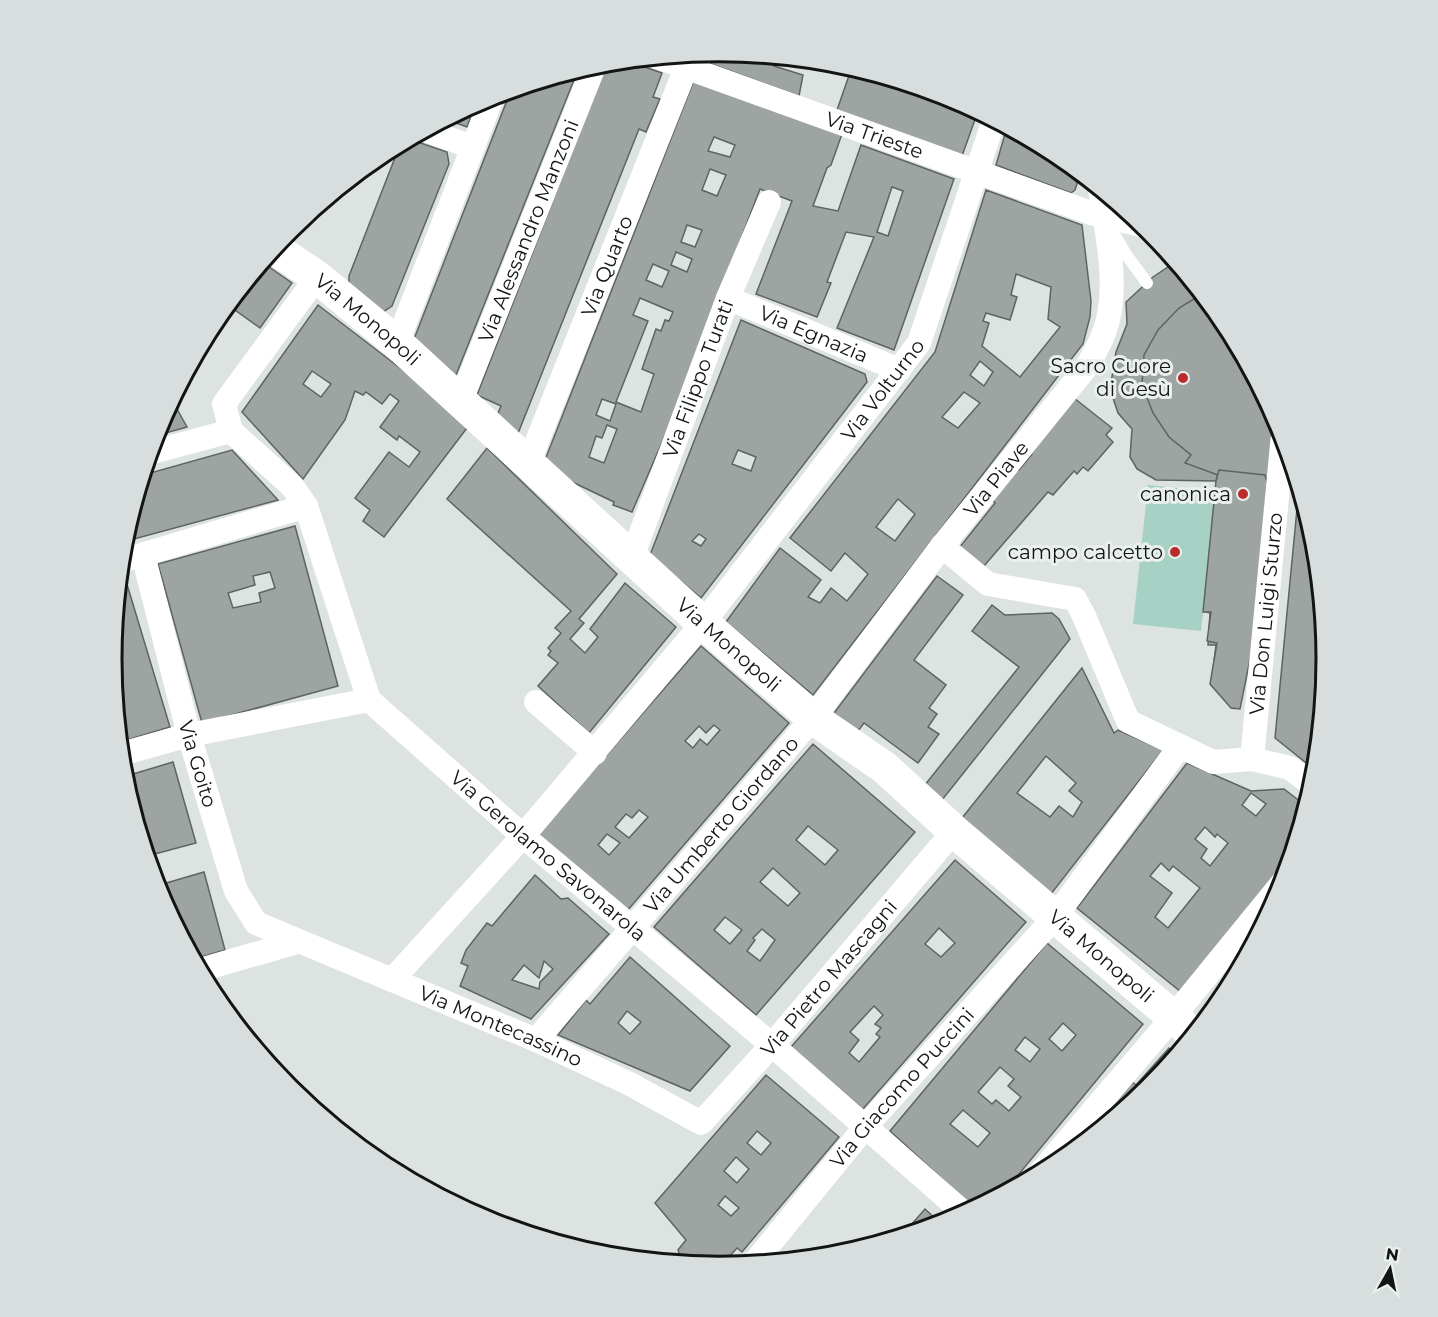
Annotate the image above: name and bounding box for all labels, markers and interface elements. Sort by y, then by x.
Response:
street label: Via Trieste [822,107,927,164]
street label: Via Alessandro Manzoni [473,116,584,346]
street label: Via Quarto [576,212,638,320]
street label: Via Monopoli [310,268,426,371]
street label: Via Filippo Turati [658,296,738,461]
street label: Via Egnazia [756,301,872,368]
street label: Via Volturno [836,334,930,446]
place label: Sacro Cuore di Gesù [1050,354,1171,401]
marker: Sacro Cuore di Gesù [1176,371,1190,385]
street label: Via Piave [959,436,1034,521]
place label: canonica [1140,482,1231,506]
marker: canonica [1236,487,1250,501]
street label: Via Don Luigi Sturzo [1244,511,1287,716]
place label: campo calcetto [1008,540,1163,564]
marker: campo calcetto [1168,545,1182,559]
street label: Via Monopoli [672,593,786,697]
street label: Via Goito [174,718,222,810]
street label: Via Umberto Giordano [639,731,804,918]
street label: Via Gerolamo Savonarola [445,765,651,946]
street label: Via Pietro Mascagni [756,895,902,1061]
street label: Via Monopoli [1044,905,1159,1008]
street label: Via Montecassino [416,981,586,1072]
street label: Via Giacomo Puccini [825,1003,979,1173]
north arrow [1360,1239,1420,1299]
text: N [1384,1244,1400,1265]

